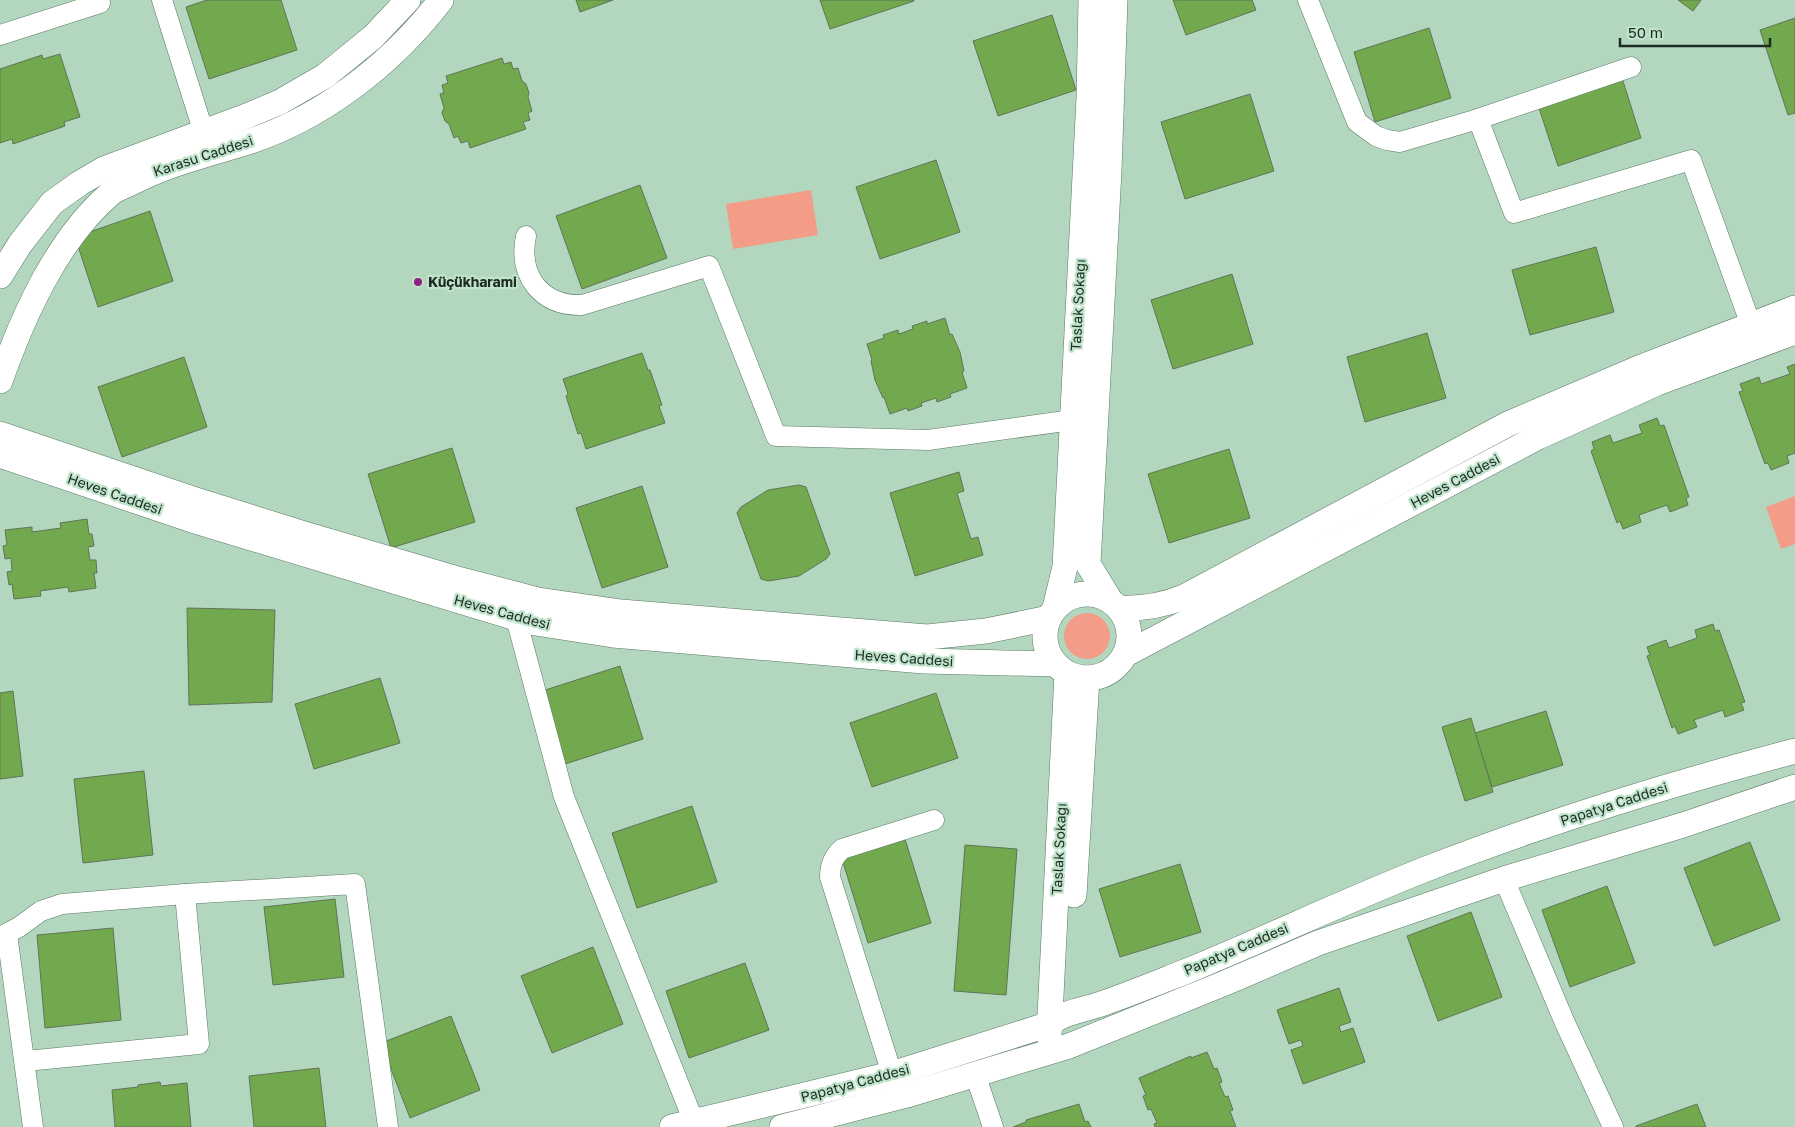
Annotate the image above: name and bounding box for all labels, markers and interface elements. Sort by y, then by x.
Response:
scale bar [1620,15,1770,47]
text: 50 m [1628,23,1663,41]
street label: Karasu Caddesi [151,131,255,180]
street label: Taslak Sokağı [1067,259,1088,351]
place label: Küçükharami [428,273,517,290]
marker: Küçükharami [412,276,424,288]
street label: Heves Caddesi [1407,450,1502,511]
street label: Heves Caddesi [66,469,165,518]
street label: Heves Caddesi [452,590,552,633]
street label: Heves Caddesi [854,646,954,669]
street label: Papatya Caddesi [1558,778,1670,829]
street label: Taslak Sokağı [1048,803,1069,895]
street label: Papatya Caddesi [1181,919,1291,978]
street label: Papatya Caddesi [799,1060,911,1105]

